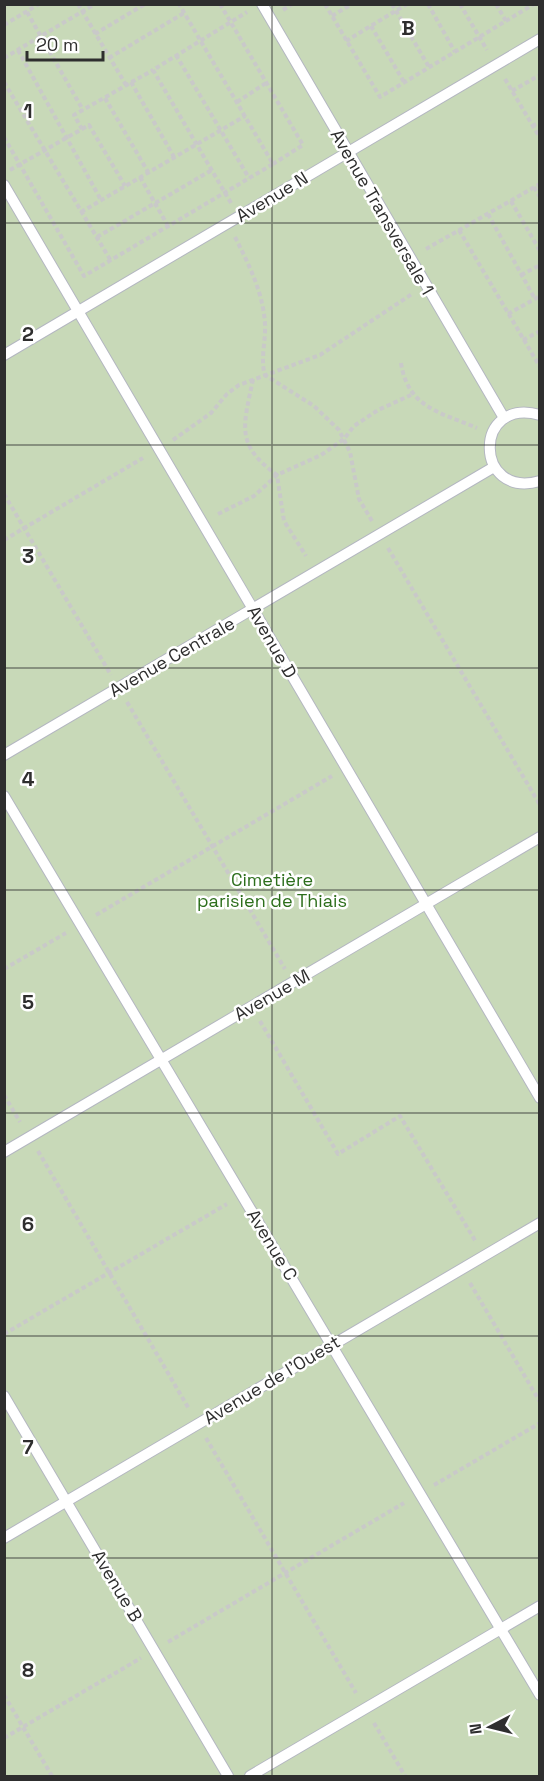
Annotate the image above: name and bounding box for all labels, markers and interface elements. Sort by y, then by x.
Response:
text: B [401,15,415,41]
scale bar [27,24,104,62]
text: 20 m [36,33,79,56]
text: 1 [23,98,33,124]
street label: Avenue Transversale 1 [326,125,439,299]
street label: Avenue N [231,166,312,227]
text: 2 [22,321,34,347]
text: 3 [22,543,34,569]
street label: Avenue D [242,601,302,682]
street label: Avenue Centrale [105,611,239,702]
text: 4 [22,766,35,792]
park label: Cimetière parisien de Thiais [197,868,347,912]
street label: Avenue M [230,964,314,1025]
text: 5 [22,989,34,1015]
street label: Avenue C [242,1205,303,1285]
text: 6 [22,1211,34,1237]
street label: Avenue de l'Ouest [199,1330,344,1429]
text: 7 [22,1434,34,1460]
street label: Avenue B [87,1545,148,1626]
text: 8 [22,1657,34,1683]
north arrow [460,1697,520,1757]
text: N [465,1722,487,1735]

